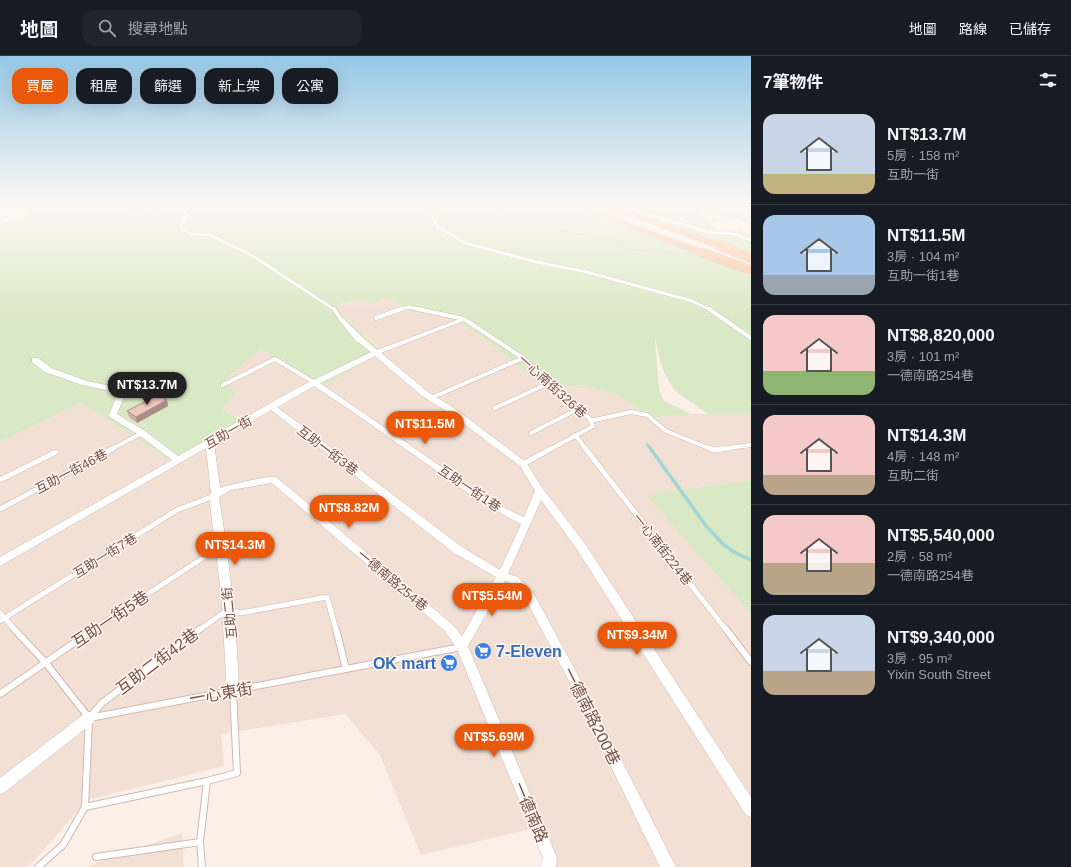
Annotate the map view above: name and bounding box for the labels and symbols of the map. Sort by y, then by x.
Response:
street label: 一心南街326巷 [515,352,590,421]
pin: NT$13.7M [106,372,188,406]
pin: NT$11.5M [384,411,466,445]
street label: 互助一街 [202,413,255,452]
street label: 互助一街3巷 [294,423,361,478]
street label: 互助一街46巷 [33,446,110,497]
street label: 互助一街1巷 [436,462,504,515]
pin: NT$8.82M [308,495,390,529]
street label: 一心南街224巷 [630,511,695,588]
street label: 互助一街7巷 [71,530,140,581]
pin: NT$14.3M [194,532,276,566]
street label: 一德南路254巷 [355,547,431,614]
pin: NT$5.54M [451,583,533,617]
street label: 互助二街 [219,586,240,640]
street label: 互助一街5巷 [69,588,152,651]
pin: NT$9.34M [596,622,678,656]
street label: 互助二街42巷 [113,625,201,698]
supermarket icon: 7-Eleven [473,641,493,661]
place label: 7-Eleven [496,643,562,660]
supermarket icon: OK mart [439,653,459,673]
place label: OK mart [373,655,437,672]
street label: 一德南路200巷 [560,665,623,768]
street label: 一心東街 [188,680,254,707]
pin: NT$5.69M [453,724,535,758]
street label: 一德南路 [510,779,551,845]

